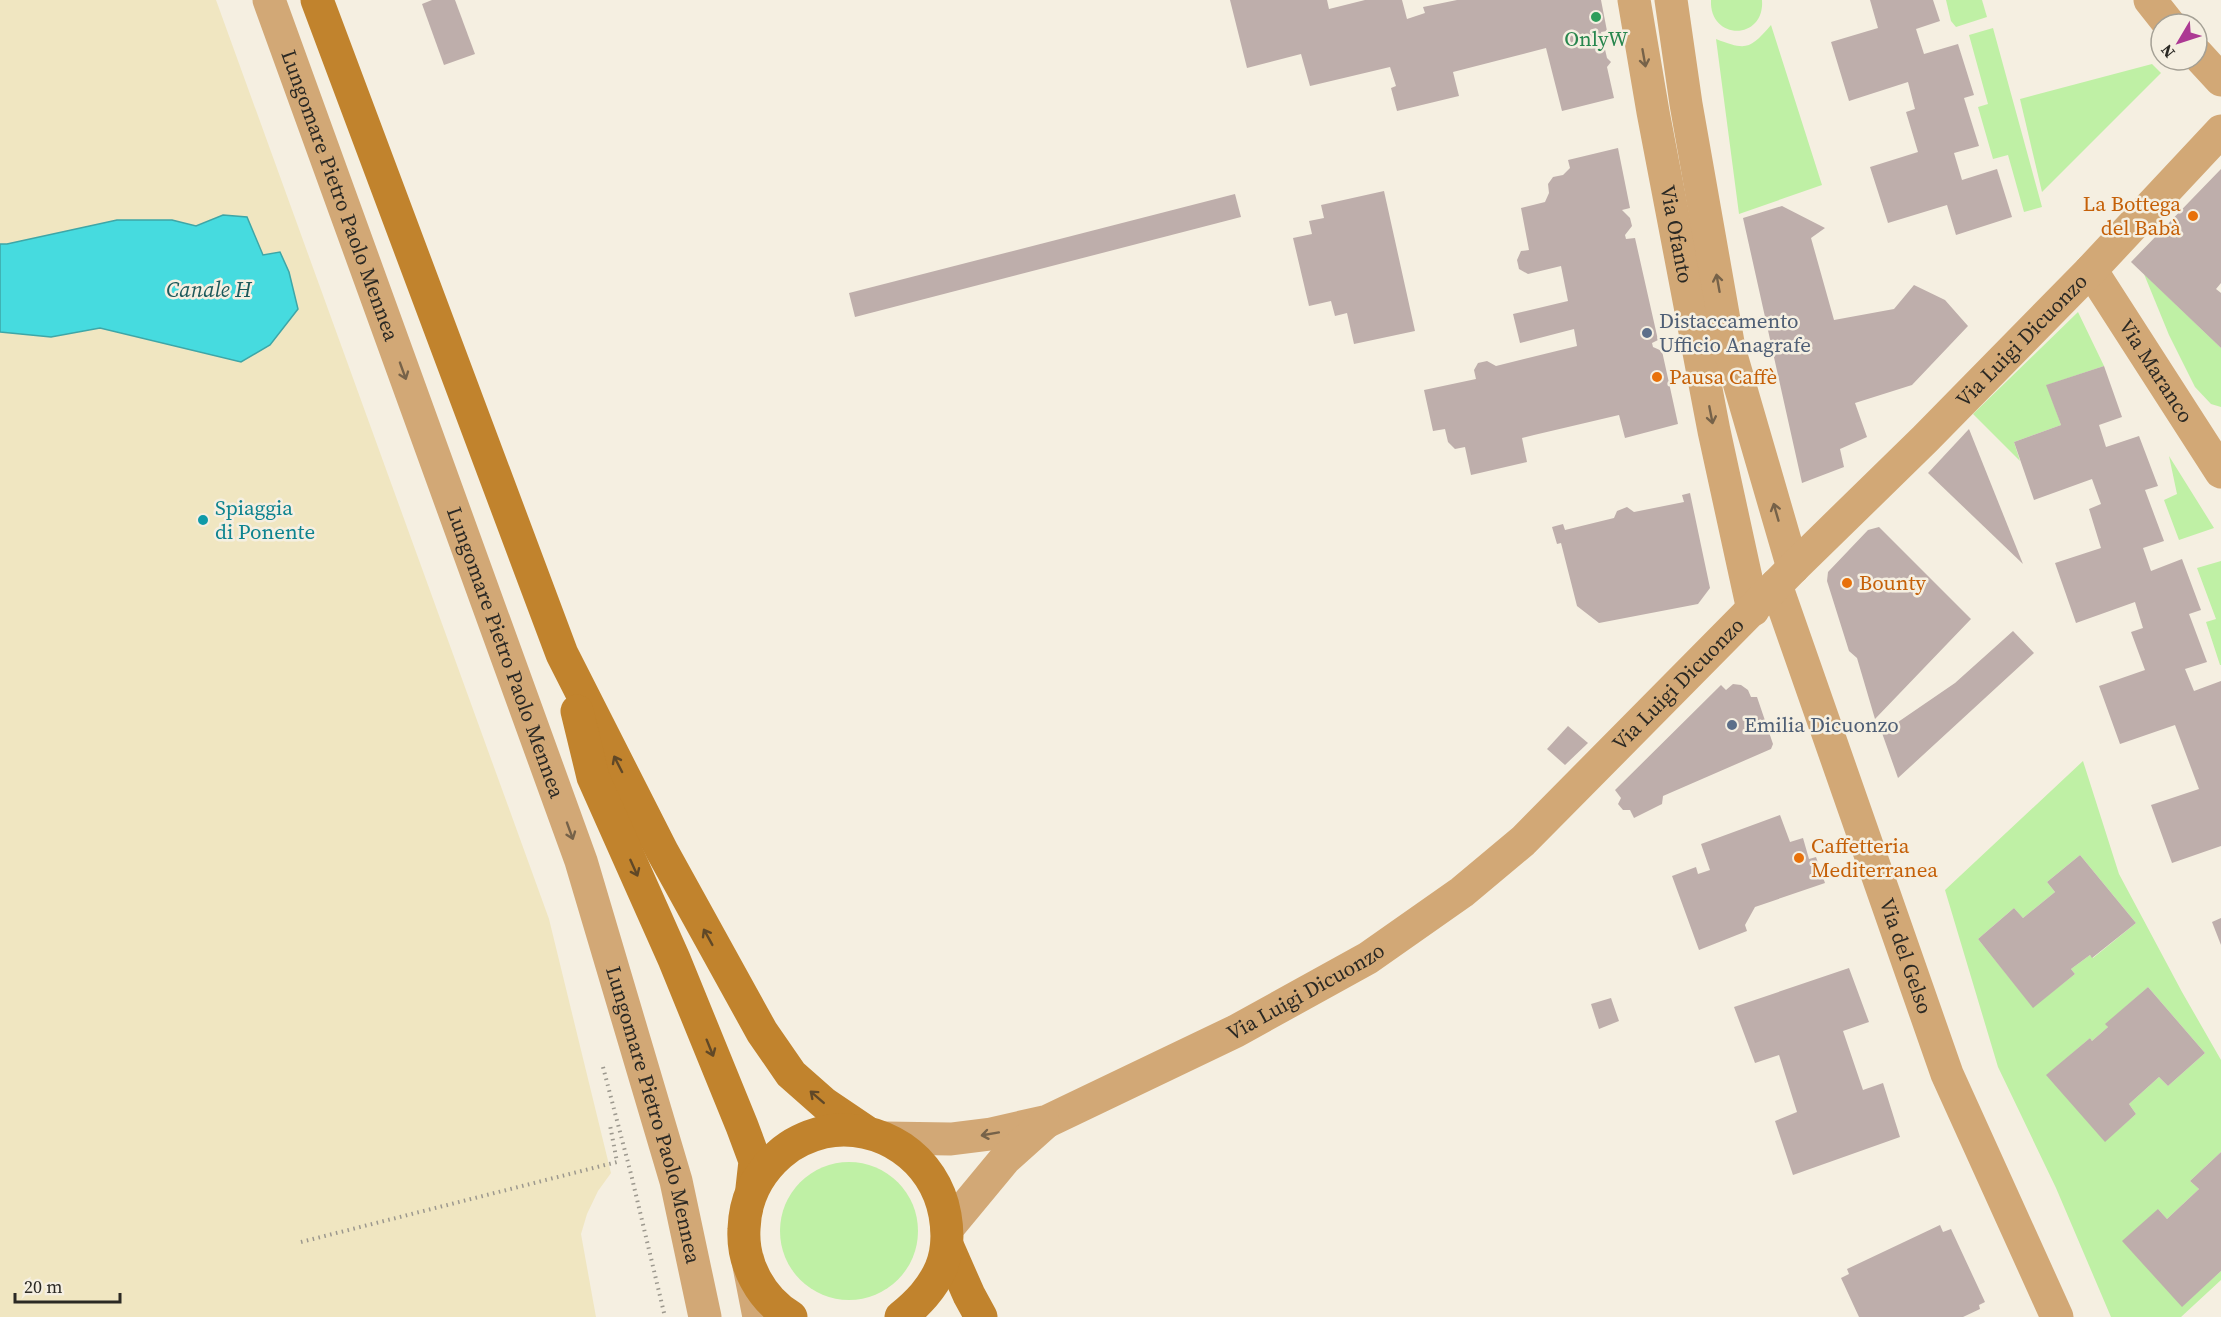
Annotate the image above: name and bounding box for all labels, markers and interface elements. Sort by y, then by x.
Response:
marker: OnlyW [1589,10,1603,24]
north arrow [2149,12,2209,72]
place label: OnlyW [1564,24,1629,53]
text: N [2155,40,2180,63]
street label: Lungomare Pietro Paolo Mennea [274,46,406,345]
one-way arrow [1639,47,1650,67]
street label: Via Ofanto [1653,183,1700,286]
place label: La Bottega del Babà [2083,189,2181,242]
marker: La Bottega del Babà [2186,209,2200,223]
street label: Via Luigi Dicuonzo [1949,267,2094,413]
one-way arrow [1712,273,1723,293]
water label: Canale H [166,274,253,304]
place label: Distaccamento Ufficio Anagrafe [1659,306,1811,359]
street label: Via Maranco [2112,313,2201,428]
marker: Distaccamento Ufficio Anagrafe [1640,326,1654,340]
one-way arrow [399,361,410,380]
place label: Pausa Caffè [1669,362,1777,391]
marker: Pausa Caffè [1650,370,1664,384]
one-way arrow [1706,404,1717,424]
place label: Spiaggia di Ponente [215,493,315,546]
street label: Lungomare Pietro Paolo Mennea [440,503,572,802]
one-way arrow [1770,503,1781,522]
marker: Spiaggia di Ponente [196,513,210,527]
place label: Bounty [1859,568,1926,597]
marker: Bounty [1840,576,1854,590]
street label: Via Luigi Dicuonzo [1605,611,1750,757]
place label: Emilia Dicuonzo [1744,710,1899,739]
marker: Emilia Dicuonzo [1725,718,1739,732]
one-way arrow [612,756,623,774]
one-way arrow [565,821,576,840]
place label: Caffetteria Mediterranea [1811,831,1938,884]
marker: Caffetteria Mediterranea [1792,851,1806,865]
one-way arrow [628,859,640,877]
street label: Via del Gelso [1873,894,1940,1018]
one-way arrow [702,929,714,946]
street label: Via Luigi Dicuonzo [1222,936,1390,1047]
street label: Lungomare Pietro Paolo Mennea [599,963,708,1267]
one-way arrow [705,1038,716,1056]
one-way arrow [810,1090,825,1104]
one-way arrow [981,1129,1001,1140]
scale bar [15,1266,120,1304]
text: 20 m [24,1274,62,1299]

